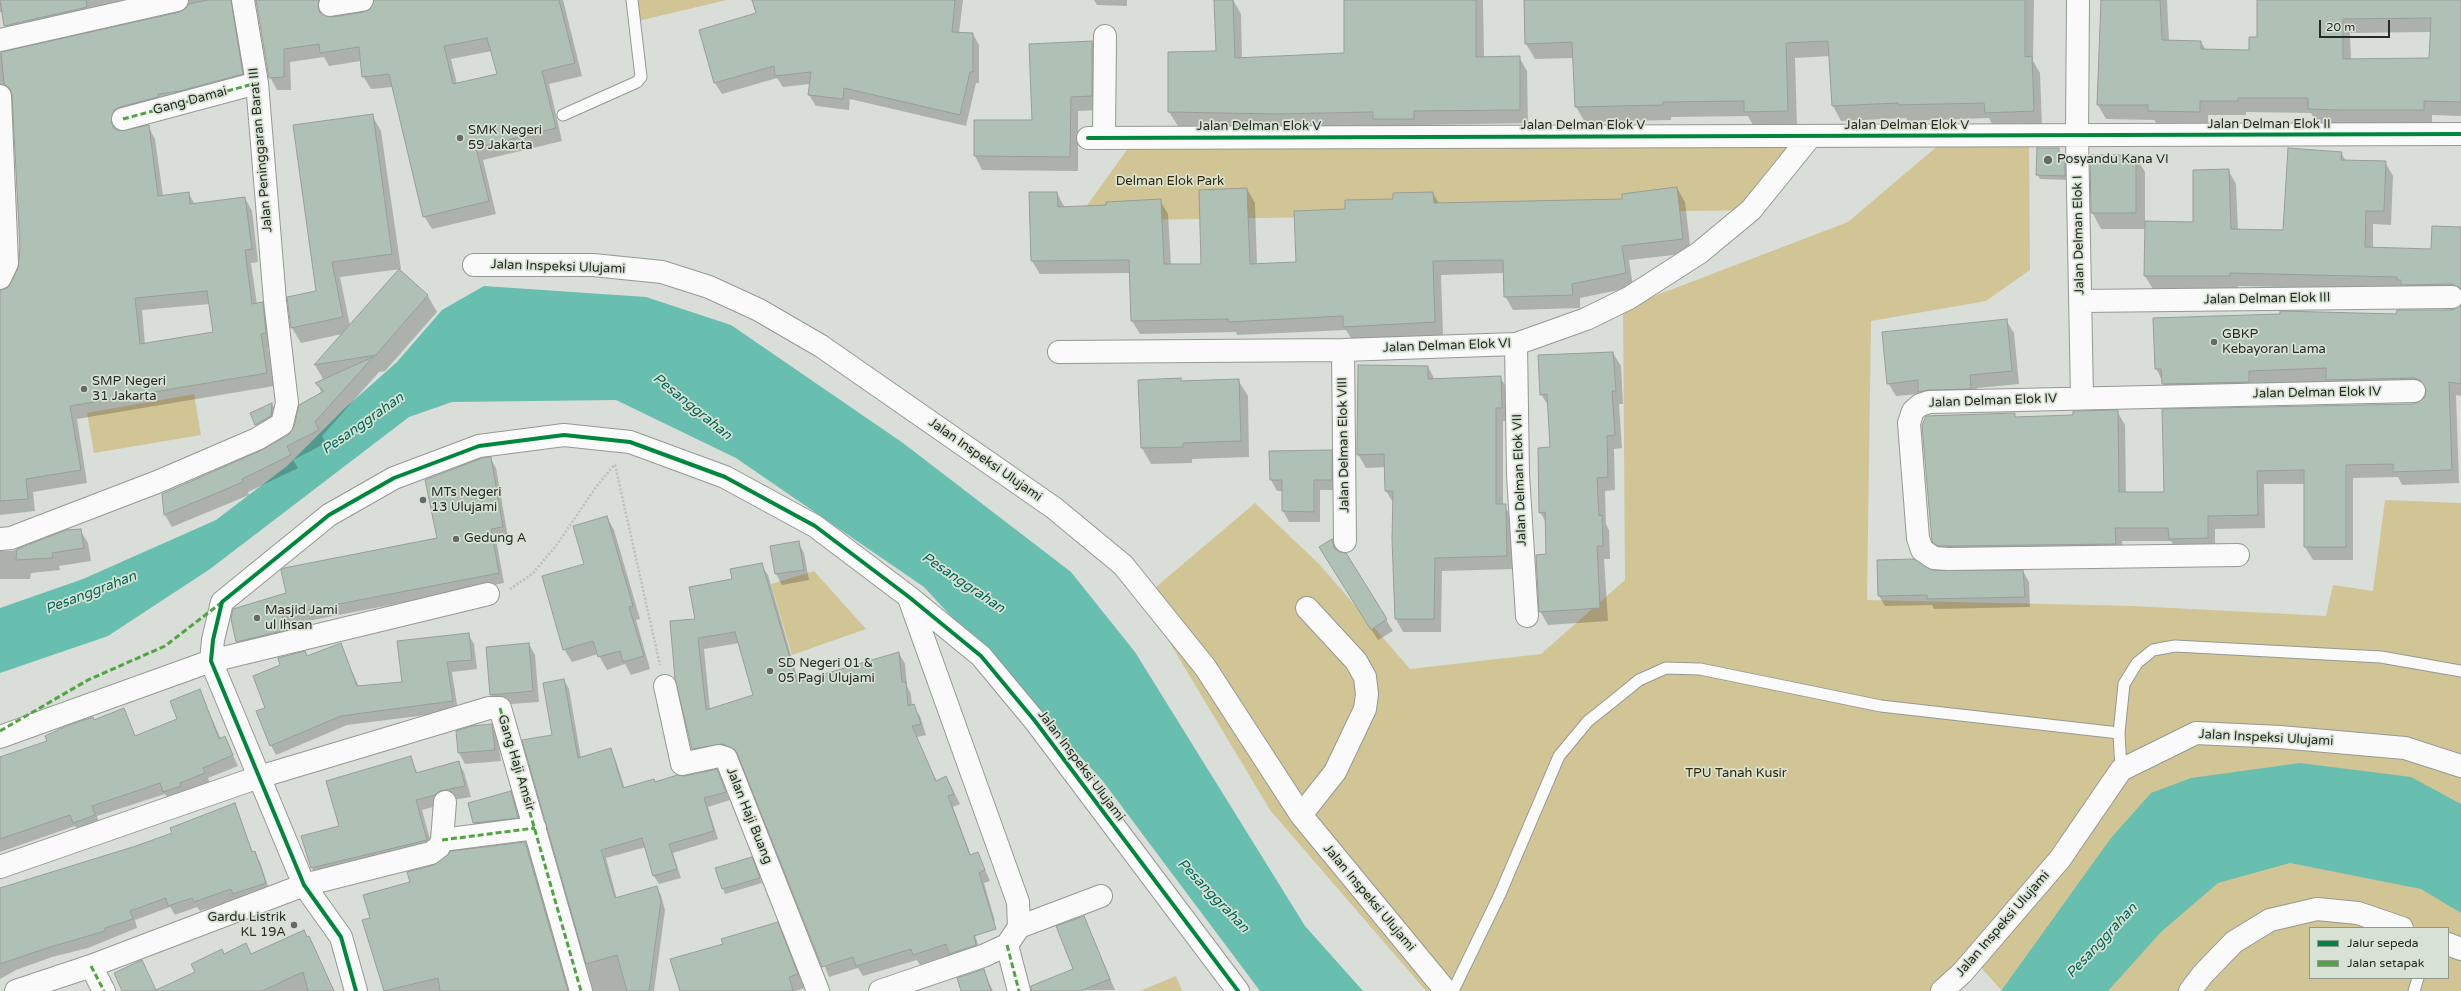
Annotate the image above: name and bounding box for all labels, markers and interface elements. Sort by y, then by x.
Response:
scale bar [2321,12,2392,38]
text: 20 m [2326,20,2355,34]
street label: Jalan Peninggaran Barat III [246,67,276,233]
street label: Gang Damai [151,84,229,118]
street label: Jalan Delman Elok II [2207,117,2331,133]
street label: Jalan Delman Elok V [1521,118,1645,134]
street label: Jalan Delman Elok V [1845,118,1969,134]
street label: Jalan Delman Elok V [1197,119,1321,135]
place label: SMK Negeri 59 Jakarta [468,123,542,154]
marker: SMK Negeri 59 Jakarta [455,133,465,143]
place label: Posyandu Kana VI [2057,152,2169,168]
marker: Posyandu Kana VI [2042,154,2054,166]
park label: Delman Elok Park [1116,174,1224,190]
street label: Jalan Delman Elok I [2070,175,2088,295]
street label: Jalan Inspeksi Ulujami [490,257,626,277]
street label: Jalan Delman Elok III [2203,290,2331,308]
place label: GBKP Kebayoran Lama [2222,327,2326,358]
street label: Jalan Delman Elok VI [1383,336,1511,356]
marker: GBKP Kebayoran Lama [2209,337,2219,347]
water label: Pesanggrahan [649,370,735,444]
place label: SMP Negeri 31 Jakarta [92,374,166,405]
street label: Jalan Delman Elok VIII [1335,377,1353,513]
marker: SMP Negeri 31 Jakarta [79,384,89,394]
street label: Jalan Delman Elok IV [2253,384,2381,402]
water label: Pesanggrahan [319,390,407,458]
street label: Jalan Delman Elok IV [1929,391,2057,411]
street label: Jalan Delman Elok VII [1510,414,1530,546]
street label: Jalan Inspeksi Ulujami [925,415,1045,505]
place label: MTs Negeri 13 Ulujami [431,485,501,516]
marker: MTs Negeri 13 Ulujami [418,495,428,505]
place label: Gedung A [464,531,527,547]
marker: Gedung A [451,534,461,544]
water label: Pesanggrahan [918,549,1008,617]
water label: Pesanggrahan [43,568,139,618]
place label: Masjid Jami ul Ihsan [265,603,338,634]
marker: Masjid Jami ul Ihsan [252,613,262,623]
place label: SD Negeri 01 & 05 Pagi Ulujami [778,656,875,687]
marker: SD Negeri 01 & 05 Pagi Ulujami [765,666,775,676]
street label: Jalan Inspeksi Ulujami [1034,707,1128,825]
street label: Gang Haji Amsir [494,713,538,813]
street label: Jalan Inspeksi Ulujami [2198,727,2334,749]
street label: Jalan Haji Buang [723,766,775,866]
park label: TPU Tanah Kusir [1685,766,1787,782]
street label: Jalan Inspeksi Ulujami [1320,841,1418,955]
water label: Pesanggrahan [1174,856,1252,936]
street label: Jalan Inspeksi Ulujami [1953,868,2053,980]
water label: Pesanggrahan [2063,900,2141,982]
place label: Gardu Listrik KL 19A [207,910,286,941]
marker: Gardu Listrik KL 19A [289,920,299,930]
legend [2309,927,2449,979]
text: Jalur sepeda [2347,936,2419,950]
text: Jalan setapak [2347,956,2424,970]

